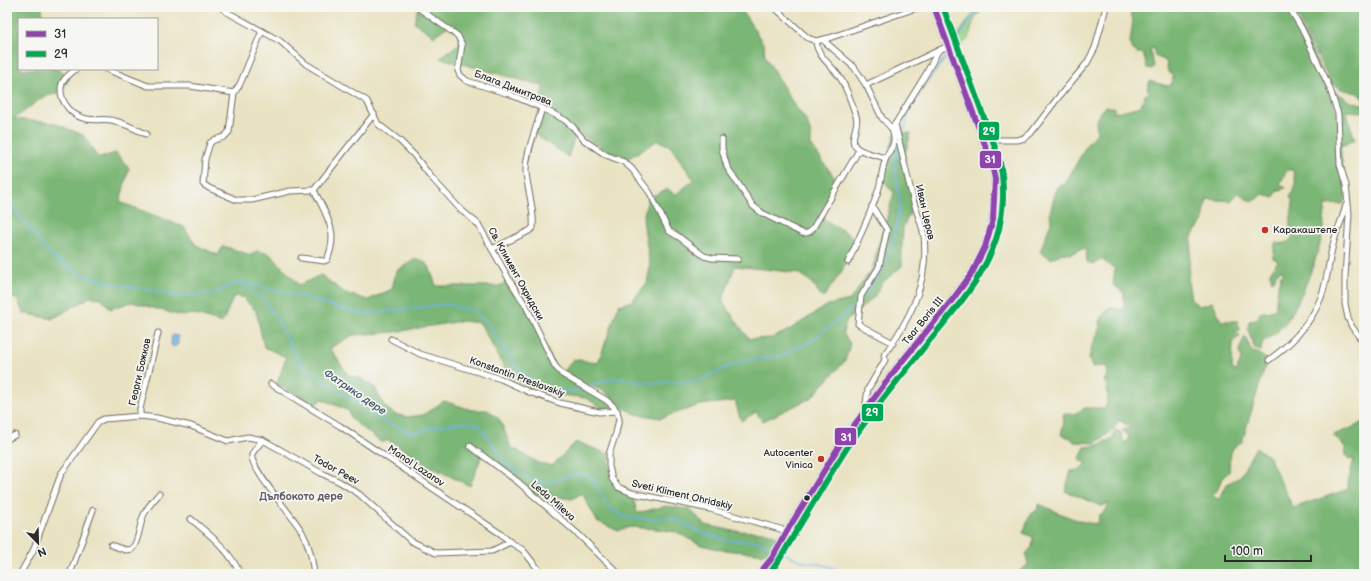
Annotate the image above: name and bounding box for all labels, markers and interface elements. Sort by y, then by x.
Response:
legend [18,18,158,70]
text: 31 [54,27,66,42]
text: 29 [54,47,68,62]
street label: Блага Димитрова [472,68,554,108]
line badge: 29 [978,121,1000,141]
text: 29 [982,125,996,138]
line badge: 31 [979,150,1002,169]
text: 31 [984,153,996,166]
street label: Иван Церов [913,183,937,241]
place label: Каракаштепе [1273,224,1338,236]
street label: Св. Климент Охридски [485,225,547,323]
marker: Каракаштепе [1260,225,1270,235]
street label: Tsar Boris III [900,295,946,347]
street label: Георги Божков [126,336,154,407]
street label: Konstantin Preslavskiy [468,354,567,400]
water label: Фатрико дере [321,366,389,418]
line badge: 29 [861,403,884,422]
text: 29 [865,406,879,419]
line badge: 31 [834,427,857,446]
text: 31 [840,431,852,444]
street label: Manol Lazarov [385,443,447,489]
place label: Autocenter Vinica [764,447,813,471]
street label: Todor Peev [311,452,361,488]
marker: Autocenter Vinica [816,454,826,464]
street label: Leda Mileva [528,478,578,524]
street label: Sveti Kliment Ohridskiy [630,478,734,513]
district label: Дълбокото дере [259,490,343,503]
unlabelled marker [802,493,812,503]
north arrow [18,523,58,563]
scale bar [1225,537,1311,563]
text: N [35,544,48,559]
text: 100 m [1231,544,1263,559]

